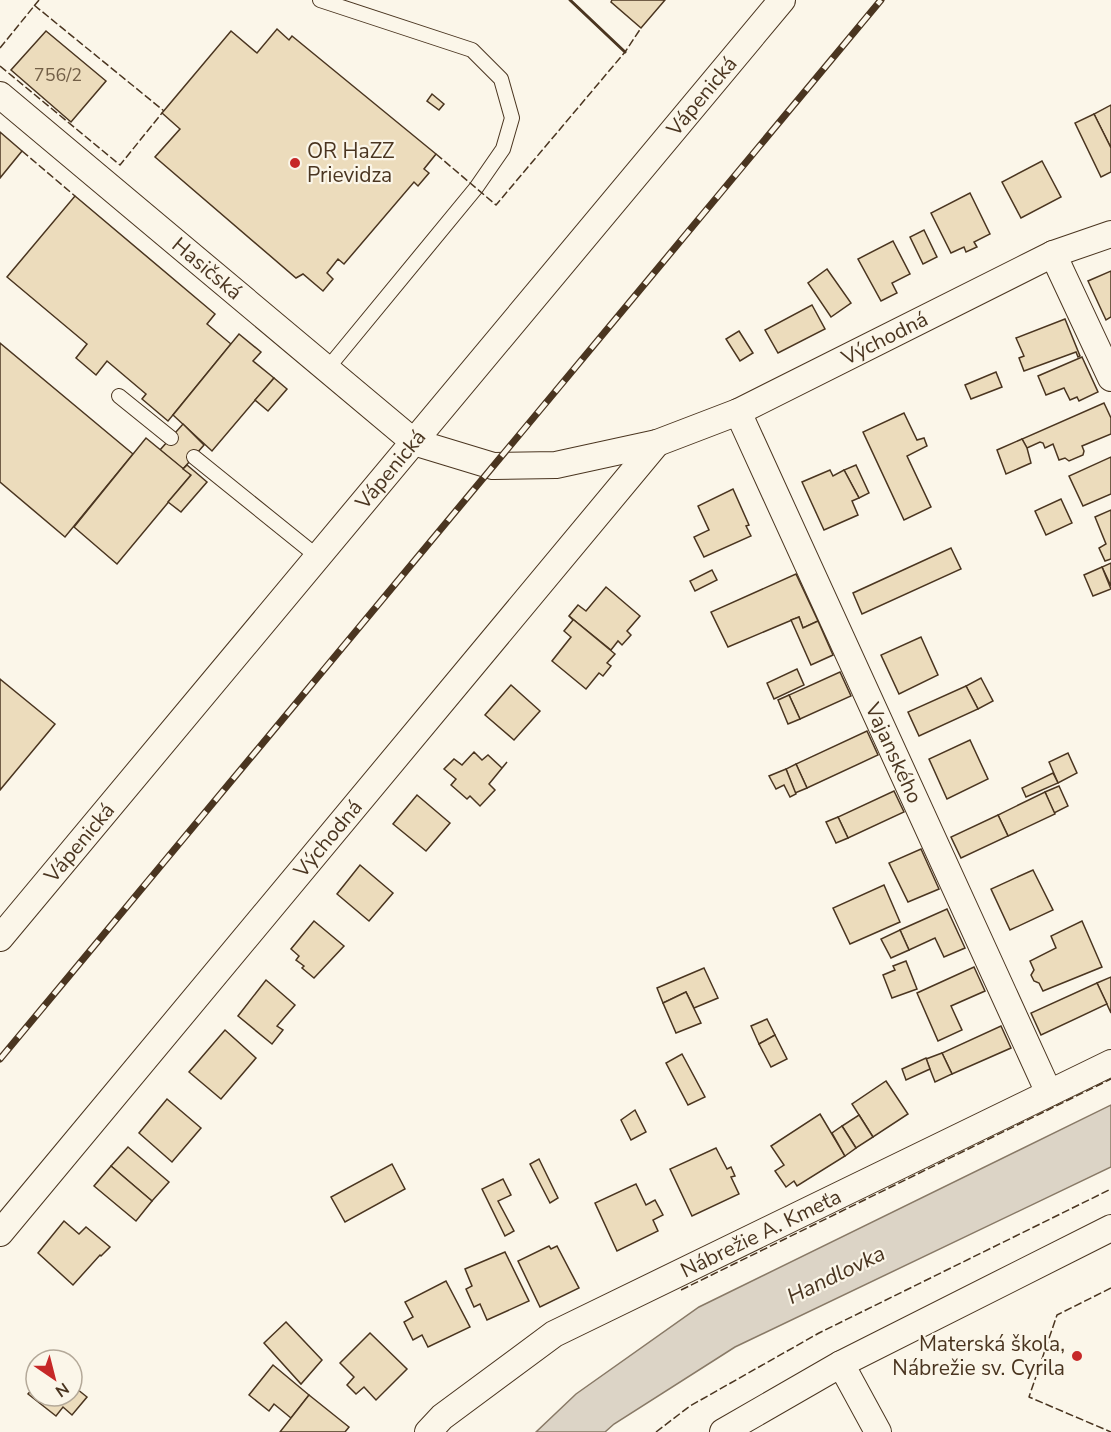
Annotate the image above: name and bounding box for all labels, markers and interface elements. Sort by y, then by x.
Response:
street label: Vápenická [660,50,743,143]
house number: 756/2 [34,63,82,87]
place label: OR HaZZ Prievidza [307,137,394,189]
marker: OR HaZZ Prievidza [288,156,302,170]
street label: Hasičská [166,231,248,306]
street label: Východná [836,305,933,372]
street label: Vápenická [349,424,432,516]
street label: Vajanského [858,697,929,808]
street label: Východná [287,794,369,884]
street label: Vápenická [37,797,121,889]
street label: Nábrežie A. Kmeťa [676,1182,846,1284]
water label: Handlovka [782,1238,890,1312]
place label: Materská škola, Nábrežie sv. Cyrila [892,1330,1065,1382]
north arrow [24,1348,84,1408]
marker: Materská škola, Nábrežie sv. Cyrila [1070,1349,1084,1363]
text: N [51,1377,73,1402]

